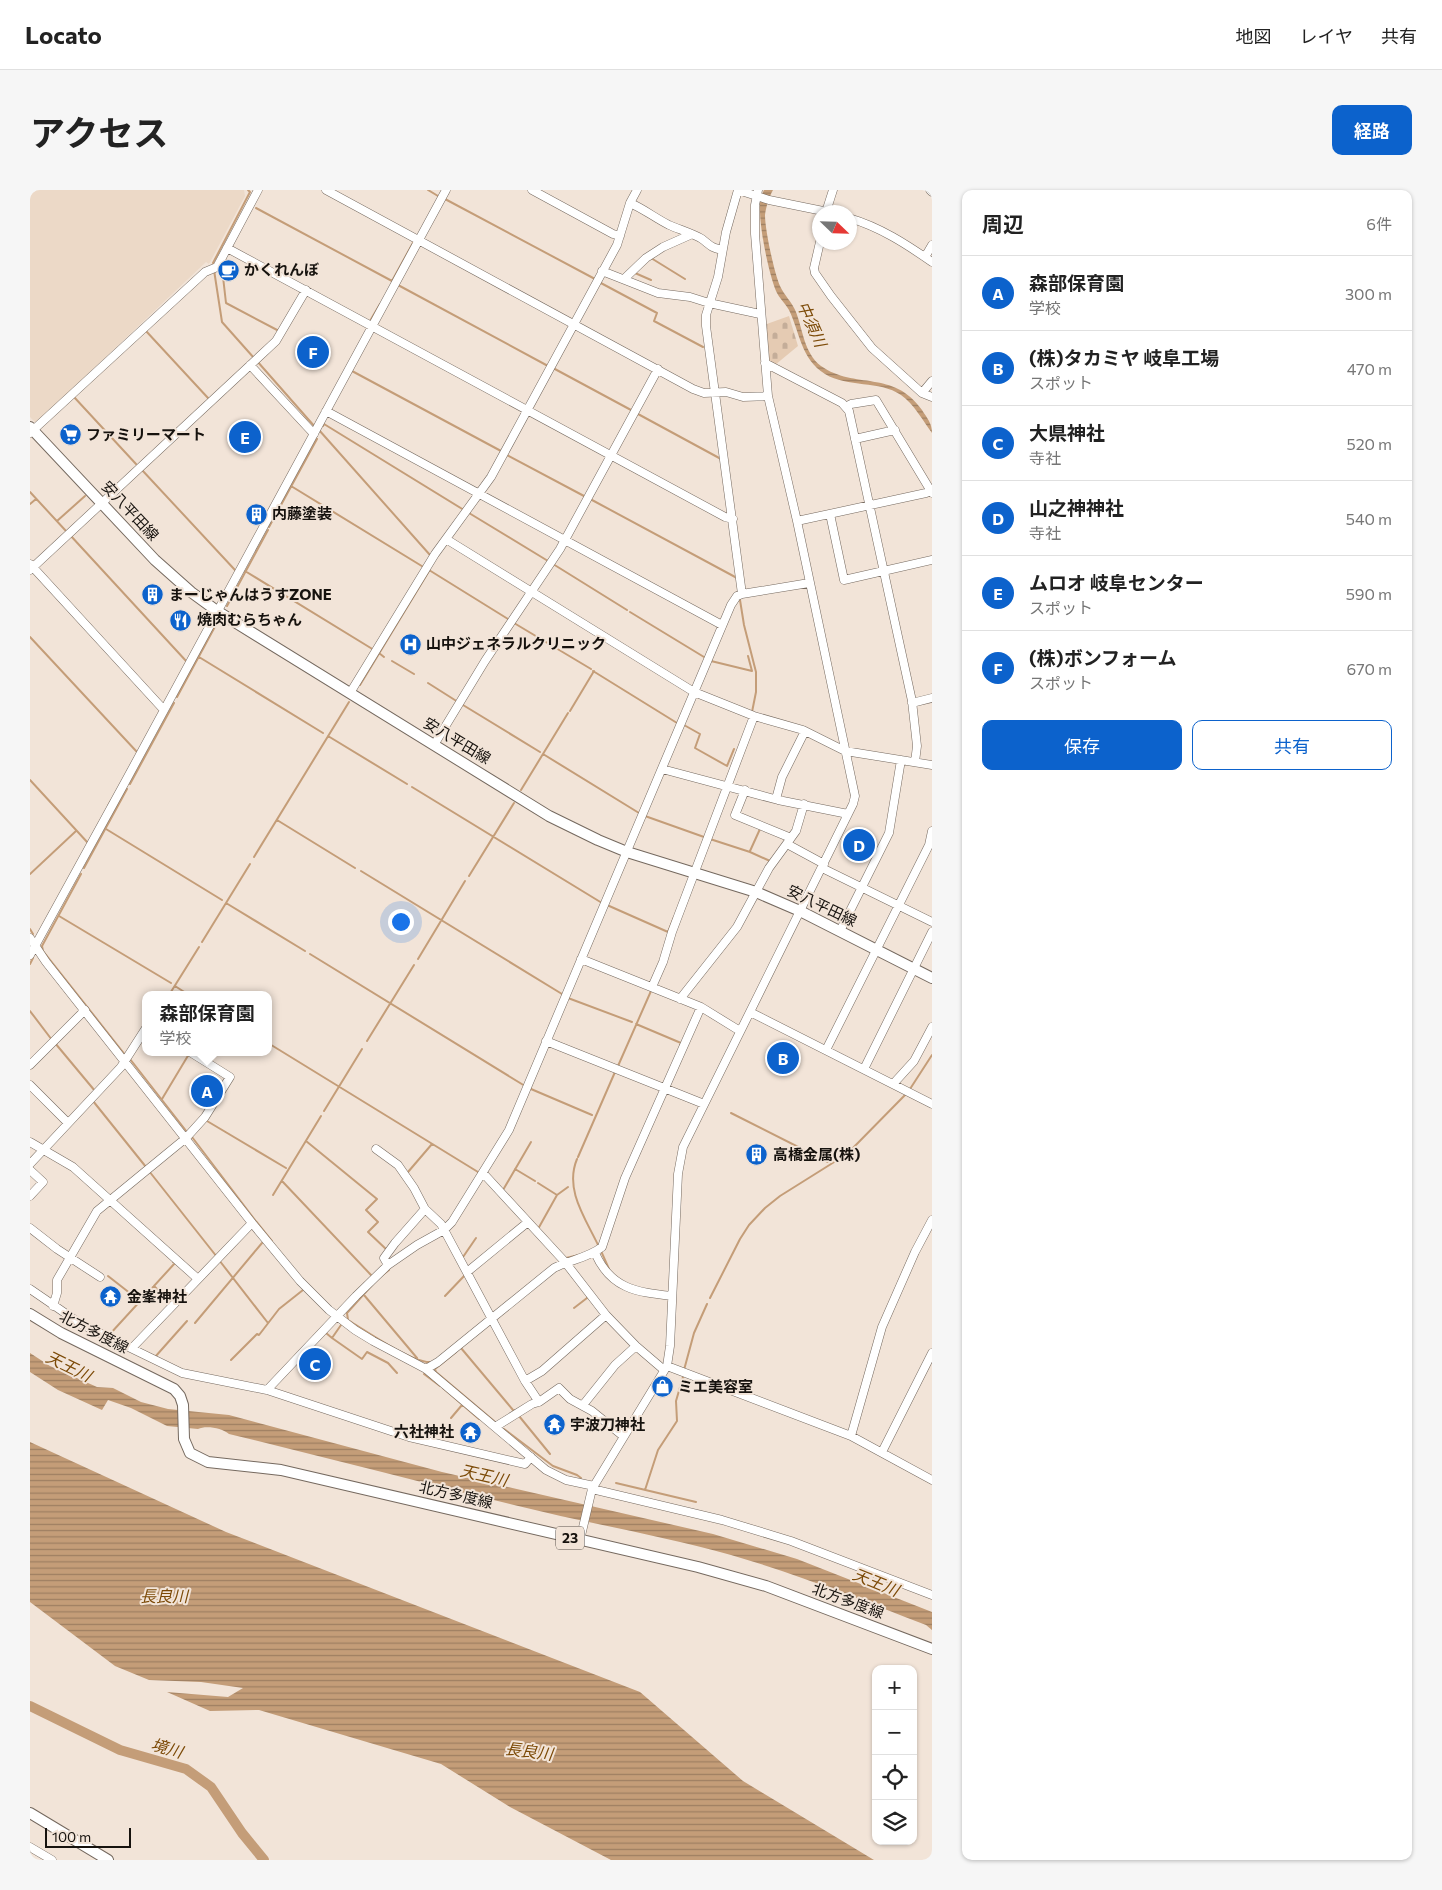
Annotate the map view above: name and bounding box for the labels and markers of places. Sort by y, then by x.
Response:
cafe icon: かくれんぼ [216,258,240,282]
place label: かくれんぼ [244,260,319,278]
pin: F [297,333,329,371]
pin: E [229,418,261,456]
supermarket icon: ファミリーマート [58,423,82,447]
place label: ファミリーマート [86,425,206,443]
building icon: 内藤塗装 [244,502,268,526]
place label: 内藤塗装 [272,504,332,522]
building icon: まーじゃんはうすZONE [141,583,165,607]
place label: まーじゃんはうすZONE [169,585,332,603]
restaurant icon: 焼肉むらちゃん [169,608,193,632]
place label: 焼肉むらちゃん [197,610,302,628]
hospital icon: 山中ジェネラルクリニック [398,632,422,656]
place label: 山中ジェネラルクリニック [426,634,606,652]
pin: D [843,826,875,864]
pin: B [767,1039,799,1077]
pin: A [191,1072,223,1110]
building icon: 高橋金属(株) [745,1143,769,1167]
place label: 高橋金属(株) [773,1145,860,1163]
temple icon: 金峯神社 [99,1285,123,1309]
place label: 金峯神社 [127,1287,187,1305]
pin: C [299,1345,331,1383]
shop icon: ミエ美容室 [650,1375,674,1399]
place label: ミエ美容室 [678,1377,753,1395]
temple icon: 宇波刀神社 [542,1413,566,1437]
place label: 宇波刀神社 [570,1415,645,1433]
temple icon: 六社神社 [458,1420,482,1444]
place label: 六社神社 [394,1422,454,1440]

